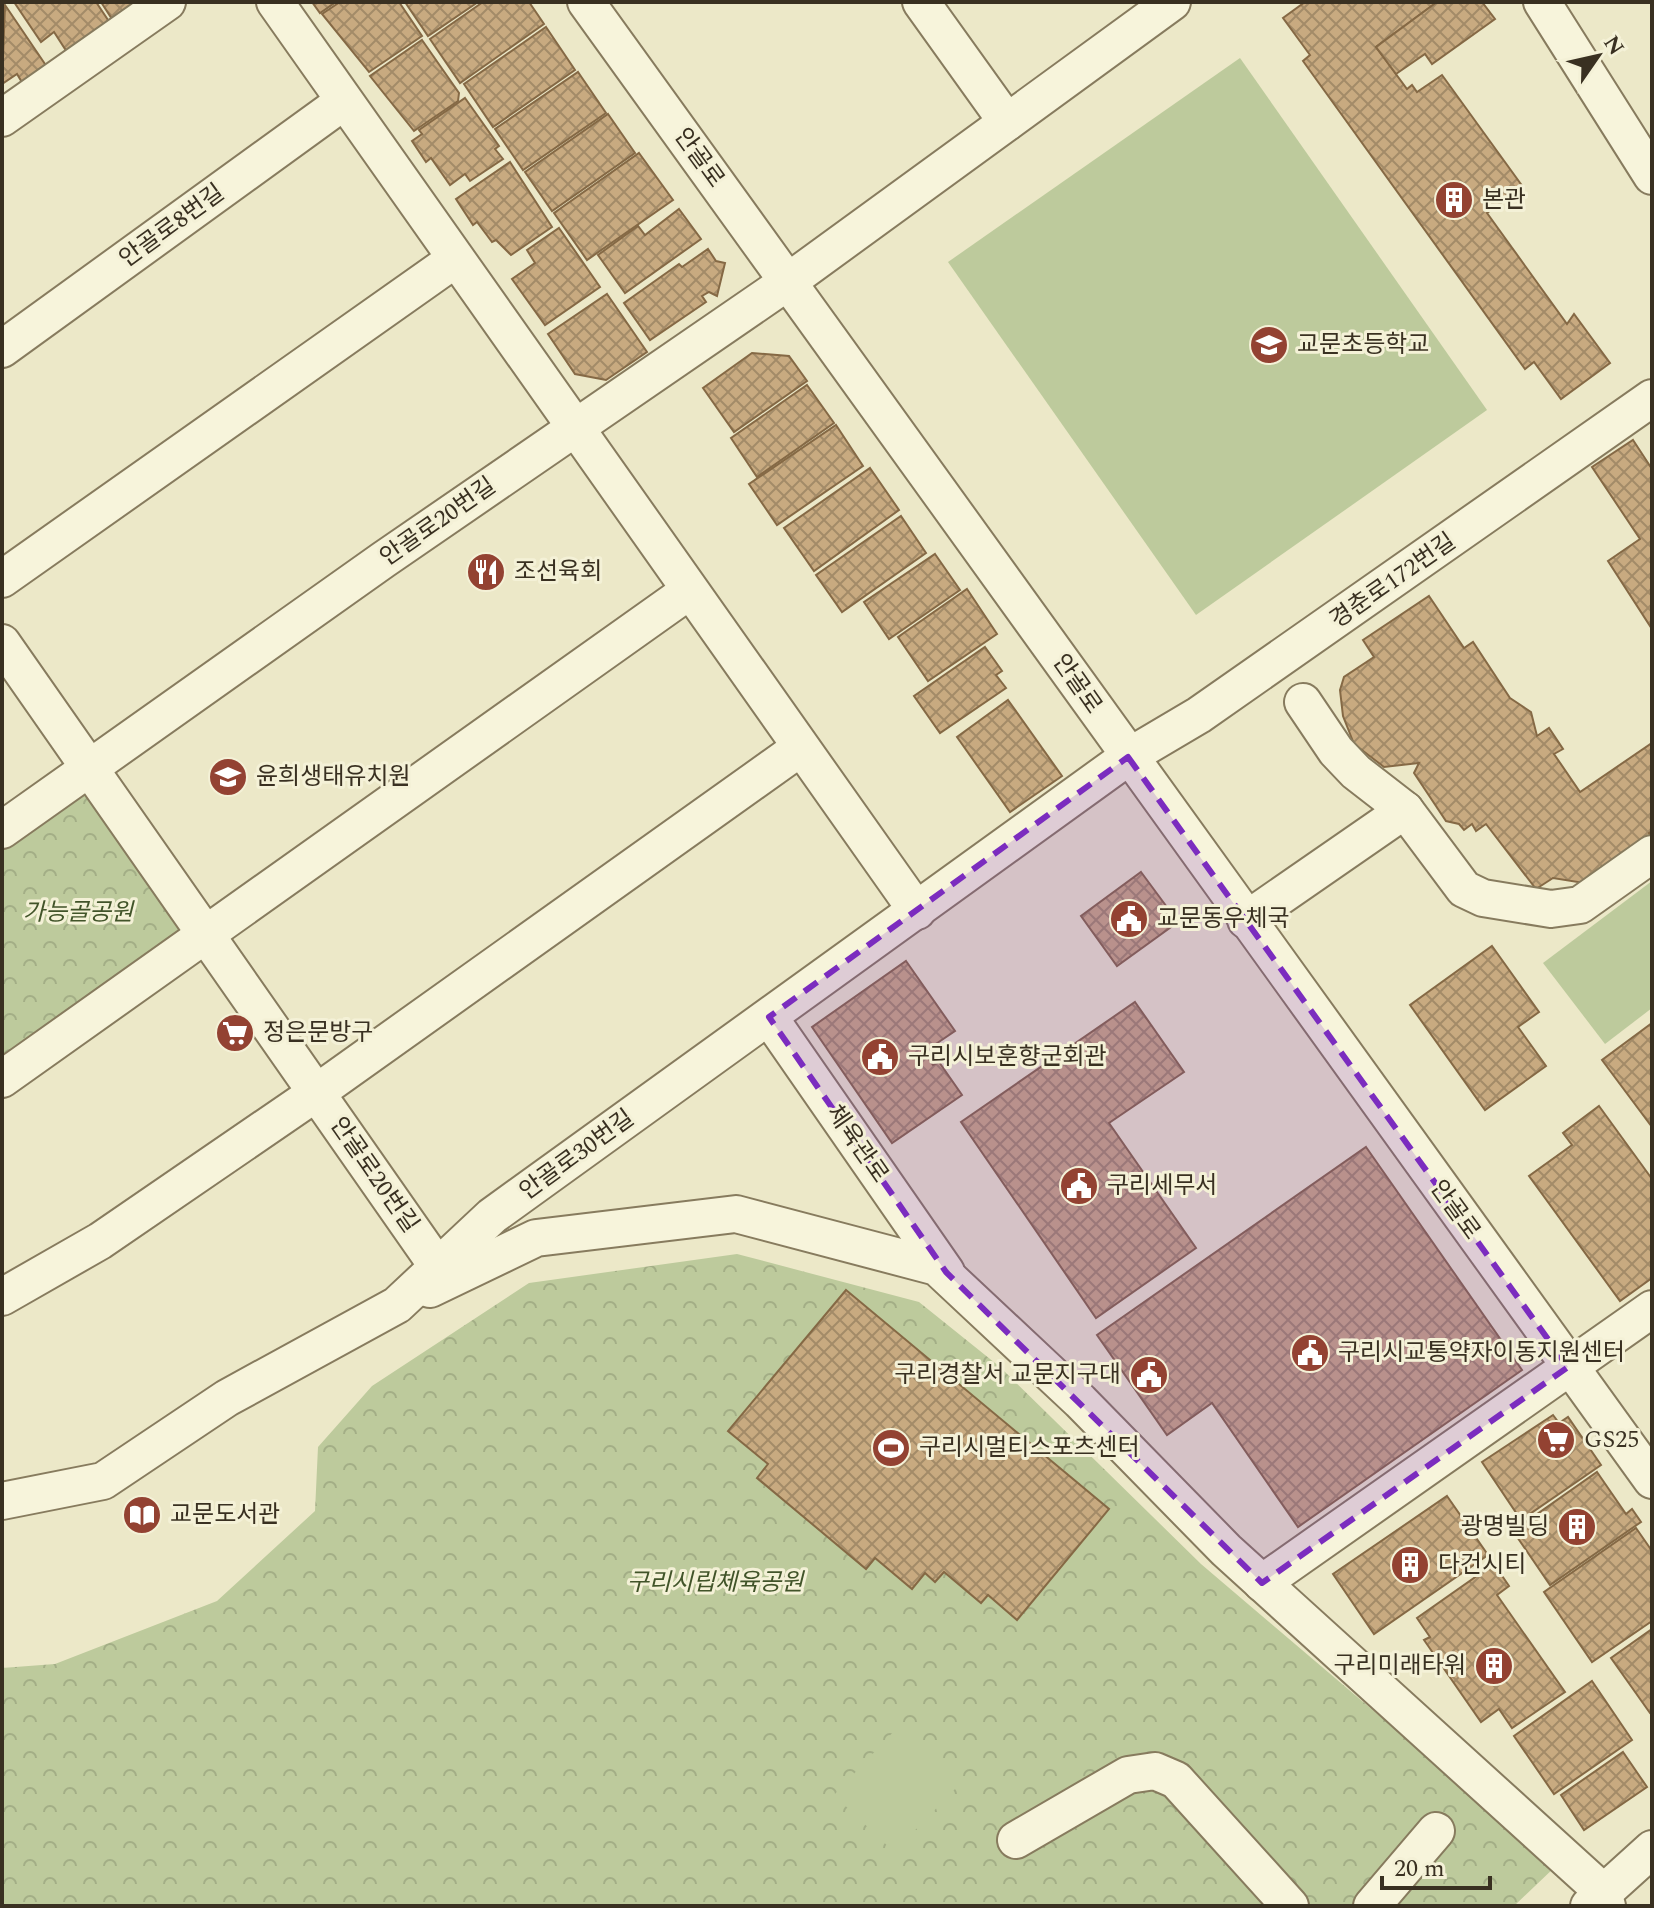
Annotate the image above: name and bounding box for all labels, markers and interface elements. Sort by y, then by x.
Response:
north arrow [1558,16,1638,96]
text: N [1595,29,1632,62]
street label: 안골로 [665,121,733,195]
street label: 안골로8번길 [112,175,232,277]
building icon: 본관 [1433,179,1475,221]
place label: 본관 [1482,182,1526,218]
school or university icon: 교문초등학교 [1248,324,1290,366]
place label: 교문초등학교 [1297,327,1429,363]
street label: 안골로20번길 [373,469,503,575]
street label: 경춘로172번길 [1323,524,1463,638]
restaurant icon: 조선육회 [465,551,507,593]
place label: 조선육회 [514,554,602,590]
street label: 안골로 [1043,647,1111,721]
school or university icon: 윤희생태유치원 [207,756,249,798]
place label: 윤희생태유치원 [256,759,411,795]
park label: 가능골공원 [23,895,135,931]
public building icon: 교문동우체국 [1108,898,1150,940]
place label: 교문동우체국 [1157,901,1289,937]
supermarket icon: 정은문방구 [214,1012,256,1054]
place label: 정은문방구 [263,1015,373,1051]
public building icon: 구리시보훈향군회관 [859,1036,901,1078]
place label: 구리시보훈향군회관 [908,1039,1107,1075]
street label: 체육관로 [817,1097,897,1191]
street label: 안골로30번길 [512,1101,642,1209]
street label: 안골로20번길 [321,1110,427,1240]
public building icon: 구리세무서 [1058,1165,1100,1207]
place label: 구리세무서 [1107,1168,1217,1204]
street label: 안골로 [1421,1173,1489,1247]
public building icon: 구리시교통약자이동지원센터 [1289,1332,1331,1374]
place label: 구리시교통약자이동지원센터 [1338,1335,1625,1371]
public building icon: 구리경찰서 교문지구대 [1128,1354,1170,1396]
place label: 구리경찰서 교문지구대 [894,1357,1121,1393]
supermarket icon: GS25 [1535,1419,1577,1461]
place label: GS25 [1584,1422,1639,1458]
sports icon: 구리시멀티스포츠센터 [870,1427,912,1469]
place label: 구리시멀티스포츠센터 [919,1430,1140,1466]
library icon: 교문도서관 [121,1494,163,1536]
place label: 교문도서관 [170,1497,280,1533]
building icon: 광명빌딩 [1556,1506,1598,1548]
place label: 광명빌딩 [1461,1509,1549,1545]
building icon: 다건시티 [1389,1544,1431,1586]
place label: 다건시티 [1438,1547,1526,1583]
park label: 구리시립체육공원 [627,1565,805,1601]
building icon: 구리미래타워 [1473,1645,1515,1687]
place label: 구리미래타워 [1334,1648,1466,1684]
scale bar [1382,1840,1490,1890]
text: 20 m [1394,1851,1445,1887]

